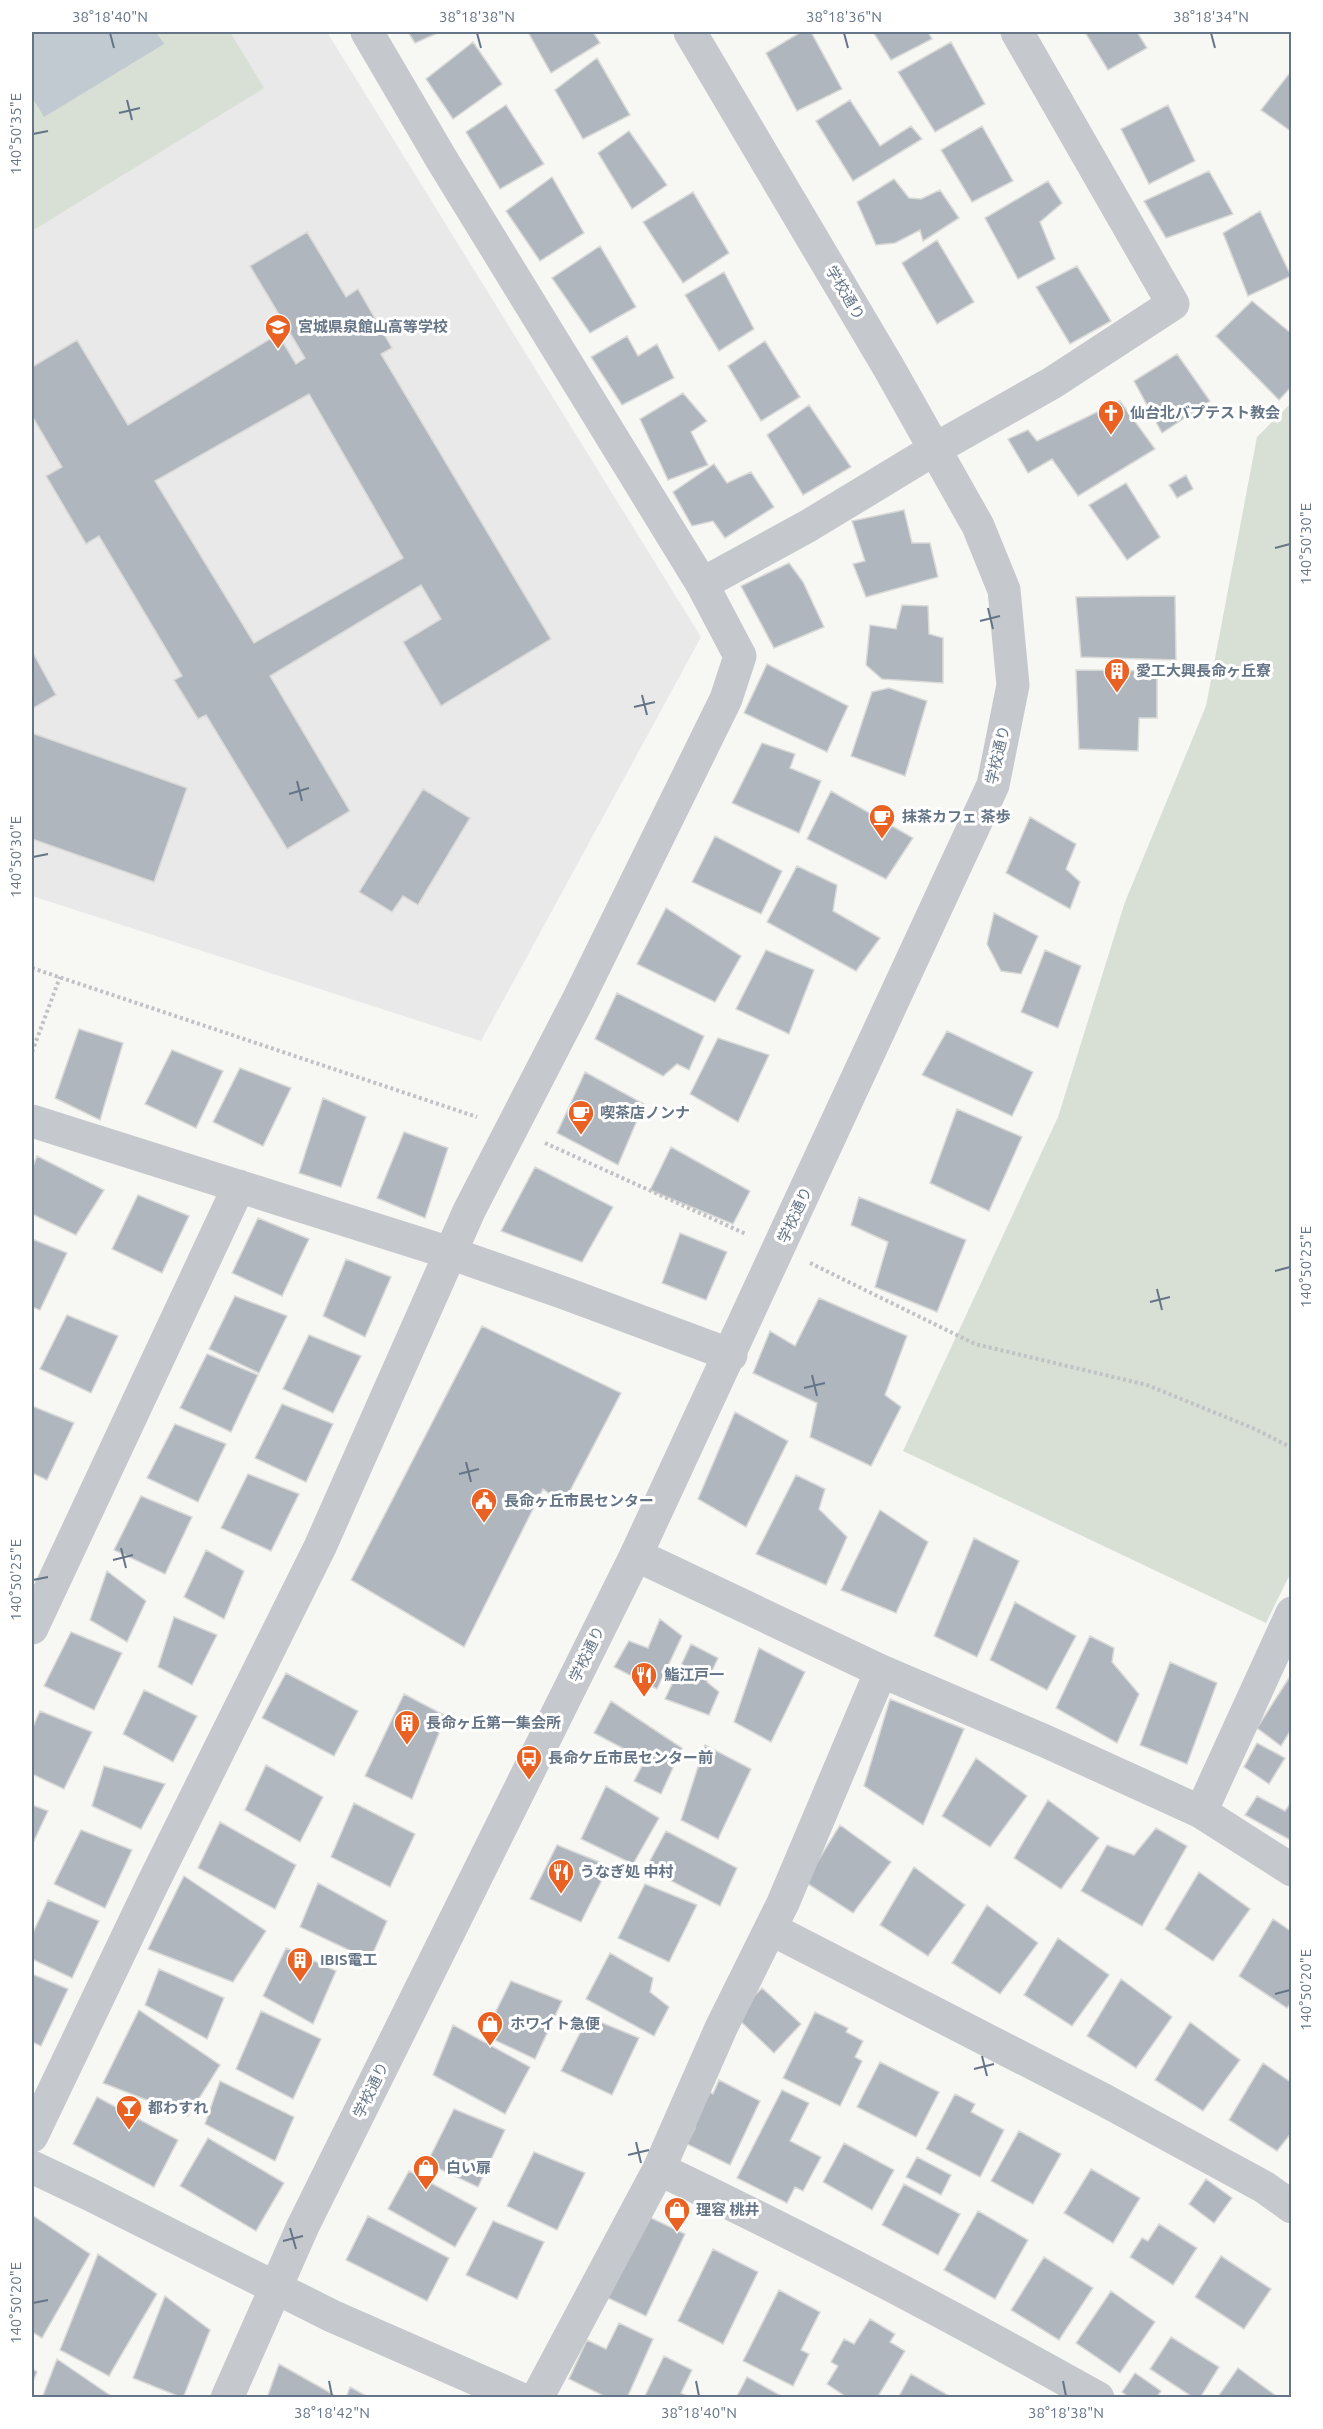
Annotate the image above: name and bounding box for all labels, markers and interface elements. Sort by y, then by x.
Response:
text: 38°18'40"N [72,8,148,25]
text: 38°18'38"N [439,8,515,25]
text: 38°18'36"N [806,8,882,25]
text: 38°18'34"N [1173,8,1249,25]
text: 140°50'35"E [7,93,24,175]
street label: 学校通り [823,263,868,323]
school or university icon: 宮城県泉館山高等学校 [263,312,293,350]
place label: 宮城県泉館山高等学校 [298,318,448,335]
church icon: 仙台北バプテスト教会 [1096,398,1126,436]
place label: 仙台北バプテスト教会 [1130,404,1280,421]
text: 140°50'30"E [1297,503,1314,585]
building icon: 愛工大興長命ヶ丘寮 [1102,656,1132,694]
place label: 愛工大興長命ヶ丘寮 [1136,662,1271,679]
street label: 学校通り [982,724,1013,786]
cafe icon: 抹茶カフェ 茶歩 [867,802,897,840]
place label: 抹茶カフェ 茶歩 [902,808,1011,825]
text: 140°50'30"E [7,816,24,898]
cafe icon: 喫茶店ノンナ [566,1098,596,1136]
place label: 喫茶店ノンナ [600,1104,690,1121]
street label: 学校通り [774,1184,815,1246]
text: 140°50'25"E [1297,1226,1314,1308]
public building icon: 長命ヶ丘市民センター [469,1486,499,1524]
place label: 長命ヶ丘市民センター [504,1492,654,1509]
text: 140°50'25"E [7,1539,24,1621]
street label: 学校通り [566,1623,607,1684]
restaurant icon: 鮨江戸一 [629,1660,659,1698]
place label: 鮨江戸一 [664,1666,724,1683]
building icon: 長命ヶ丘第一集会所 [392,1708,422,1746]
place label: 長命ヶ丘第一集会所 [426,1714,561,1731]
bus stop icon: 長命ケ丘市民センター前 [514,1743,544,1781]
place label: 長命ケ丘市民センター前 [548,1749,713,1766]
restaurant icon: うなぎ処 中村 [546,1857,576,1895]
place label: うなぎ処 中村 [580,1863,674,1880]
building icon: IBIS電工 [285,1945,315,1983]
text: 140°50'20"E [1297,1949,1314,2031]
place label: IBIS電工 [320,1951,378,1968]
shop icon: ホワイト急便 [475,2009,505,2047]
place label: ホワイト急便 [510,2015,600,2032]
street label: 学校通り [350,2059,391,2120]
bar icon: 都わすれ [114,2093,144,2131]
place label: 都わすれ [148,2099,208,2116]
shop icon: 白い扉 [411,2153,441,2191]
place label: 白い扉 [446,2159,491,2176]
shop icon: 理容 桃井 [662,2195,692,2233]
place label: 理容 桃井 [696,2201,760,2218]
text: 140°50'20"E [7,2262,24,2344]
text: 38°18'42"N [294,2404,370,2421]
text: 38°18'40"N [661,2404,737,2421]
text: 38°18'38"N [1028,2404,1104,2421]

